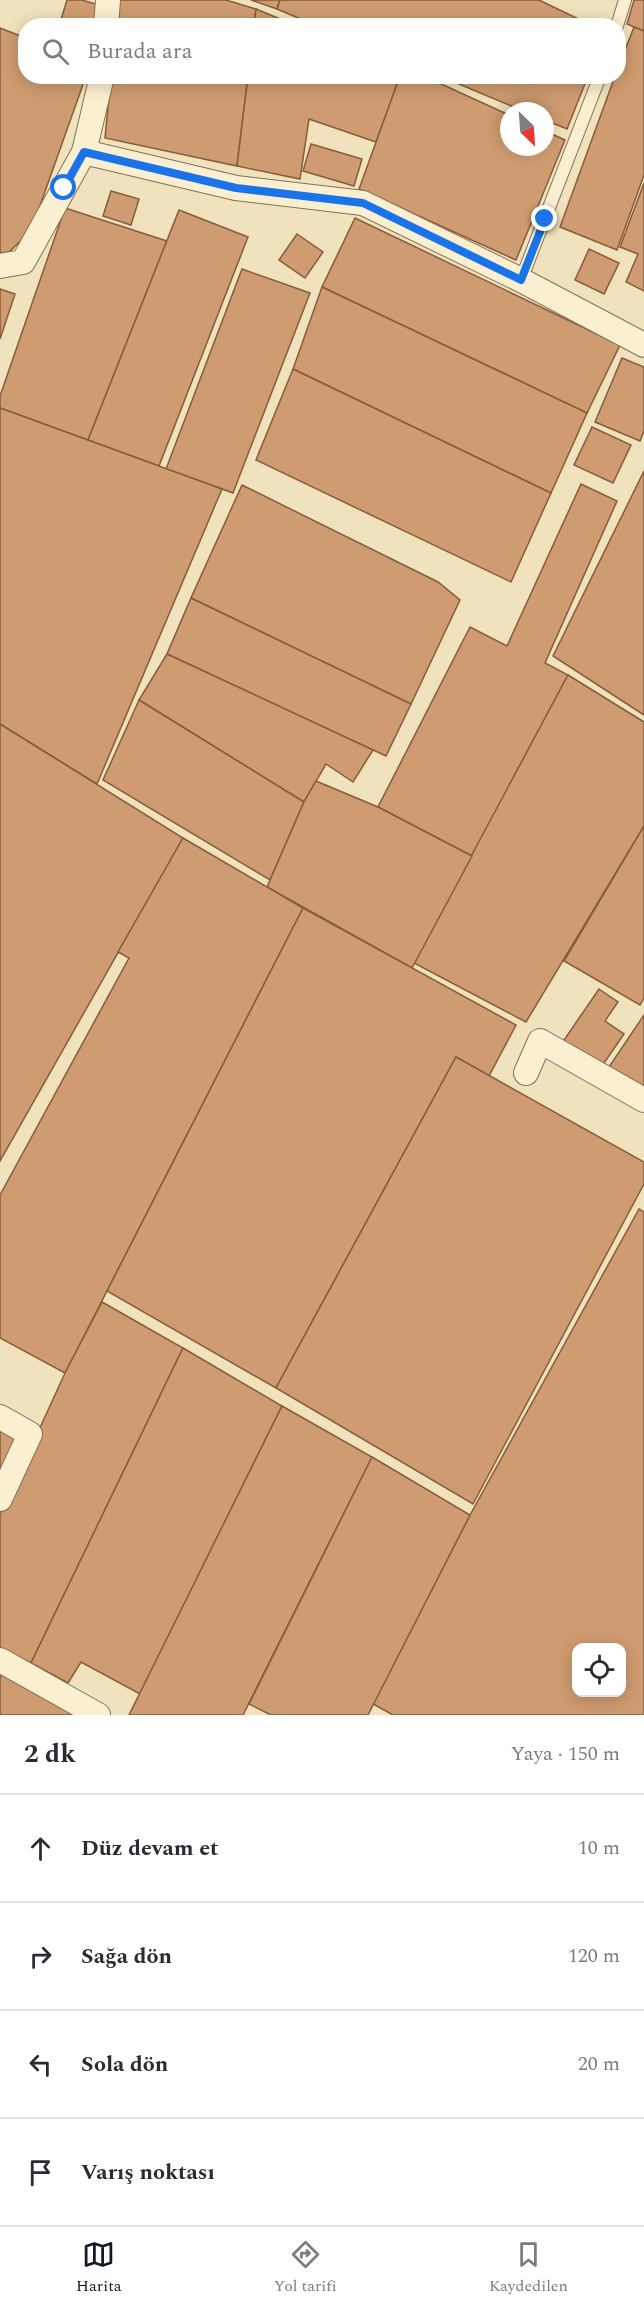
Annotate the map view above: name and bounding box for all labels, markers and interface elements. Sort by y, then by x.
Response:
search box [18,18,626,84]
icon: search [39,35,72,68]
text: Burada ara [87,35,193,68]
north arrow [500,102,554,156]
route start [50,174,76,200]
route end [531,205,557,231]
map controls [572,1643,626,1697]
button: locate [572,1643,626,1697]
text: 2 dk [24,1734,76,1774]
text: Yaya · 150 m [511,1739,620,1769]
icon: ahead [24,1832,57,1865]
text: Düz devam et [81,1832,219,1865]
text: 10 m [578,1833,620,1863]
icon: right [24,1940,57,1973]
text: Sağa dön [81,1940,172,1973]
text: 120 m [568,1941,620,1971]
icon: left [24,2048,57,2081]
text: Sola dön [81,2048,168,2081]
text: 20 m [578,2049,620,2079]
icon: arrive [24,2156,57,2189]
text: Varış noktası [81,2156,215,2189]
tab: Harita [76,2238,122,2298]
tab: Yol tarifi [274,2238,337,2298]
tab: Kaydedilen [489,2238,568,2298]

